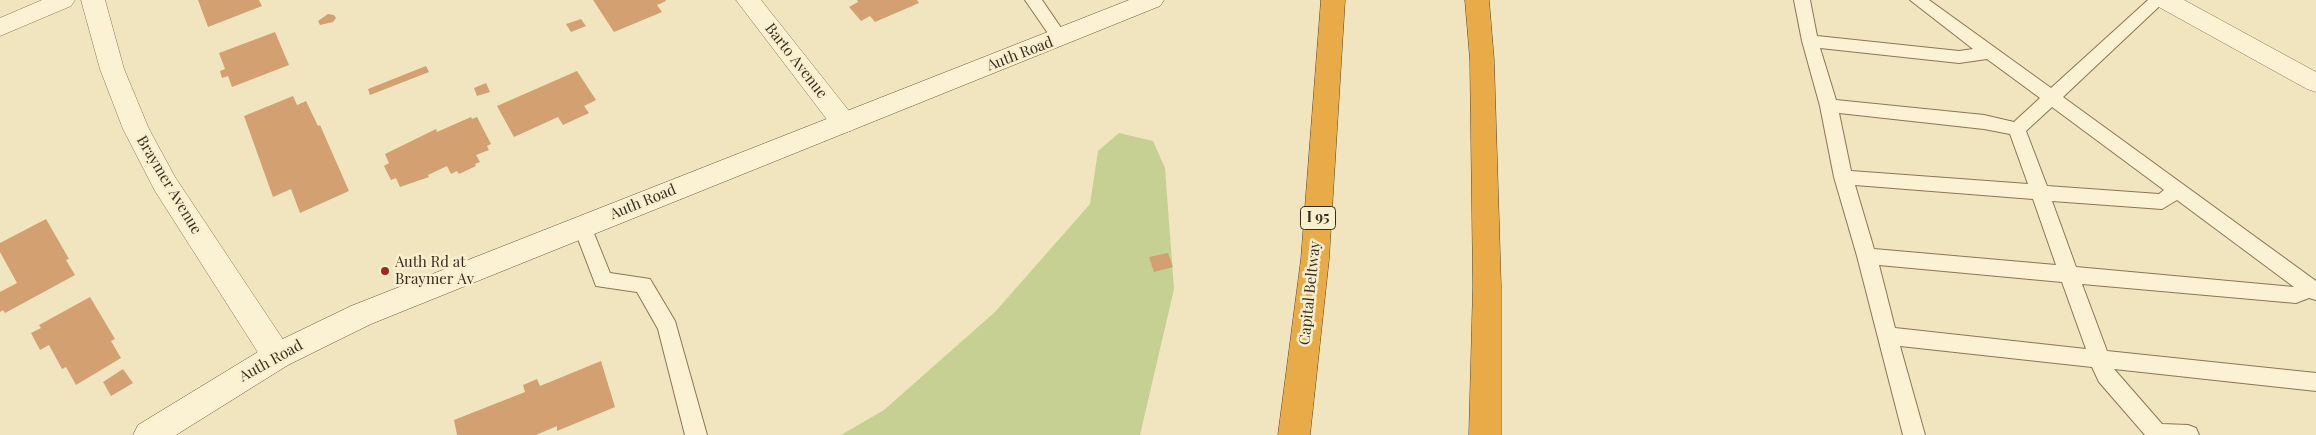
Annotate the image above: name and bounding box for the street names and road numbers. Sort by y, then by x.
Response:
street label: Barto Avenue [761,20,831,102]
street label: Auth Road [984,33,1056,75]
street label: Braymer Avenue [133,132,205,238]
street label: Auth Road [607,181,679,223]
road number: I 95 [1300,207,1336,230]
street label: Capital Beltway [1296,240,1324,346]
street label: Auth Road [236,336,306,386]

